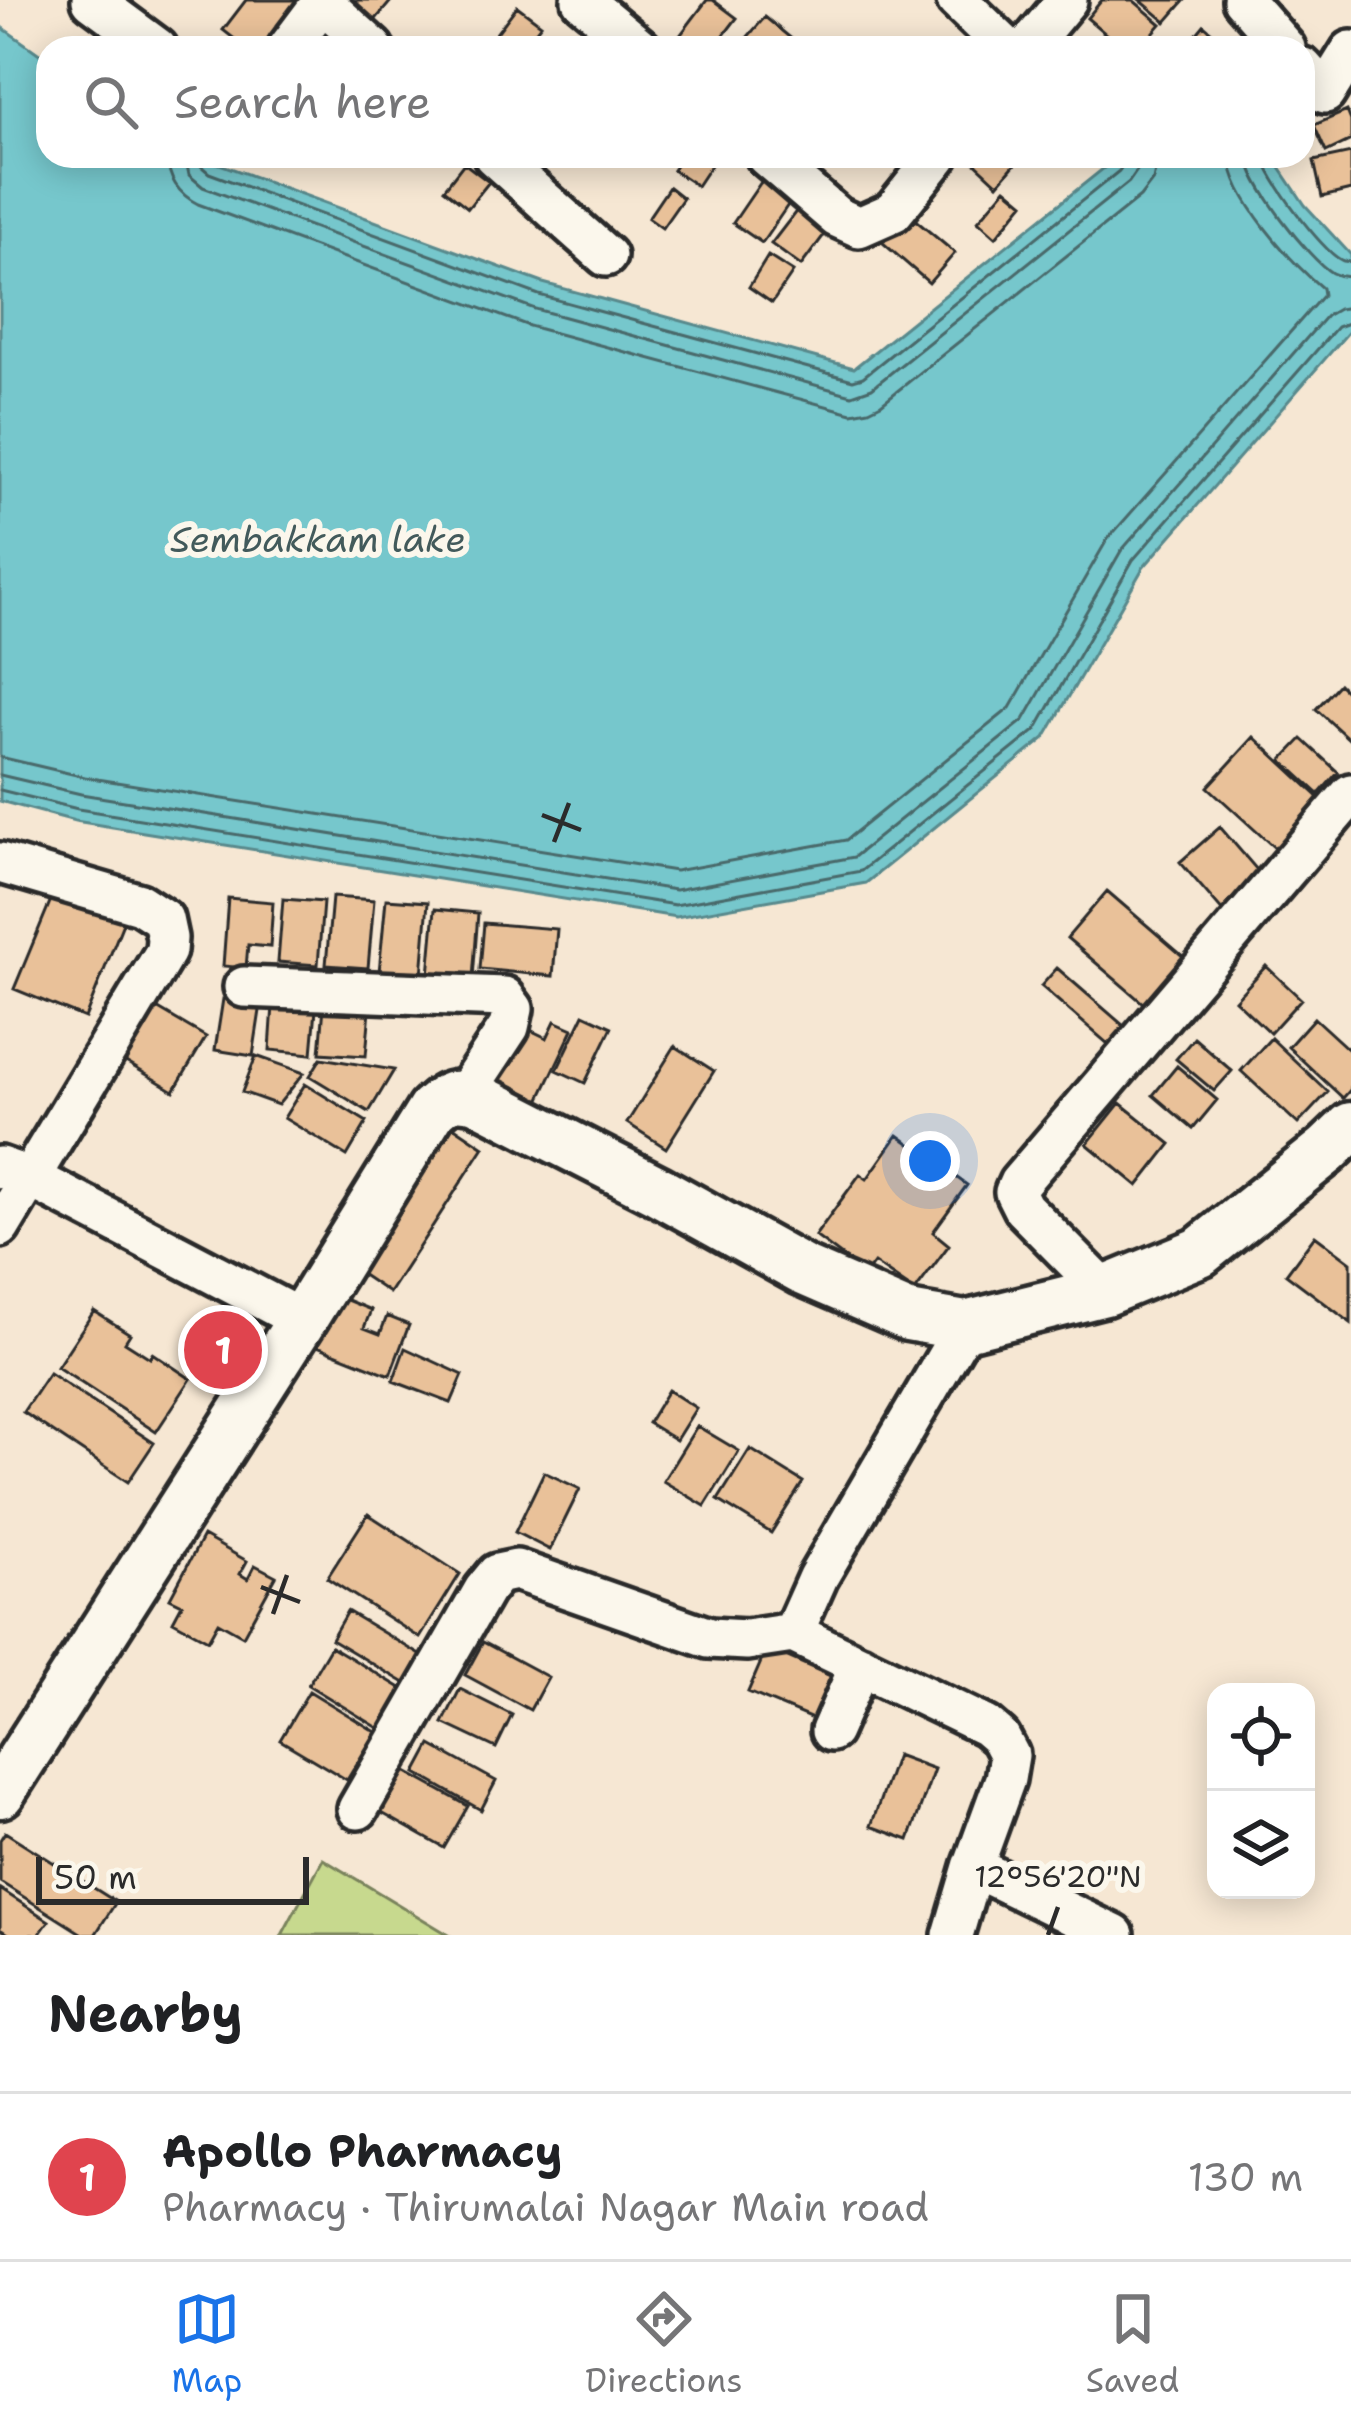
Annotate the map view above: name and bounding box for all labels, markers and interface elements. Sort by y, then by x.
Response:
search box [36,36,1315,168]
icon: search [78,69,144,135]
text: Search here [174,72,431,132]
water label: Sembakkam lake [170,515,466,564]
your location [900,1131,960,1191]
pin: 1 [184,1305,262,1395]
map controls [1207,1683,1315,1899]
button: locate [1207,1683,1315,1791]
button: layers [1207,1791,1315,1899]
scale bar [36,1851,309,1904]
text: 50 m [54,1855,137,1900]
text: 12°56'20"N [974,1856,1142,1897]
text: Nearby [48,1979,243,2047]
text: Apollo Pharmacy [162,2121,562,2181]
text: 1 [78,2151,96,2203]
text: 130 m [1188,2151,1303,2203]
text: Pharmacy · Thirumalai Nagar Main road [162,2181,929,2233]
tab: Map [172,2286,242,2403]
tab: Directions [585,2286,743,2403]
tab: Saved [1086,2286,1179,2403]

